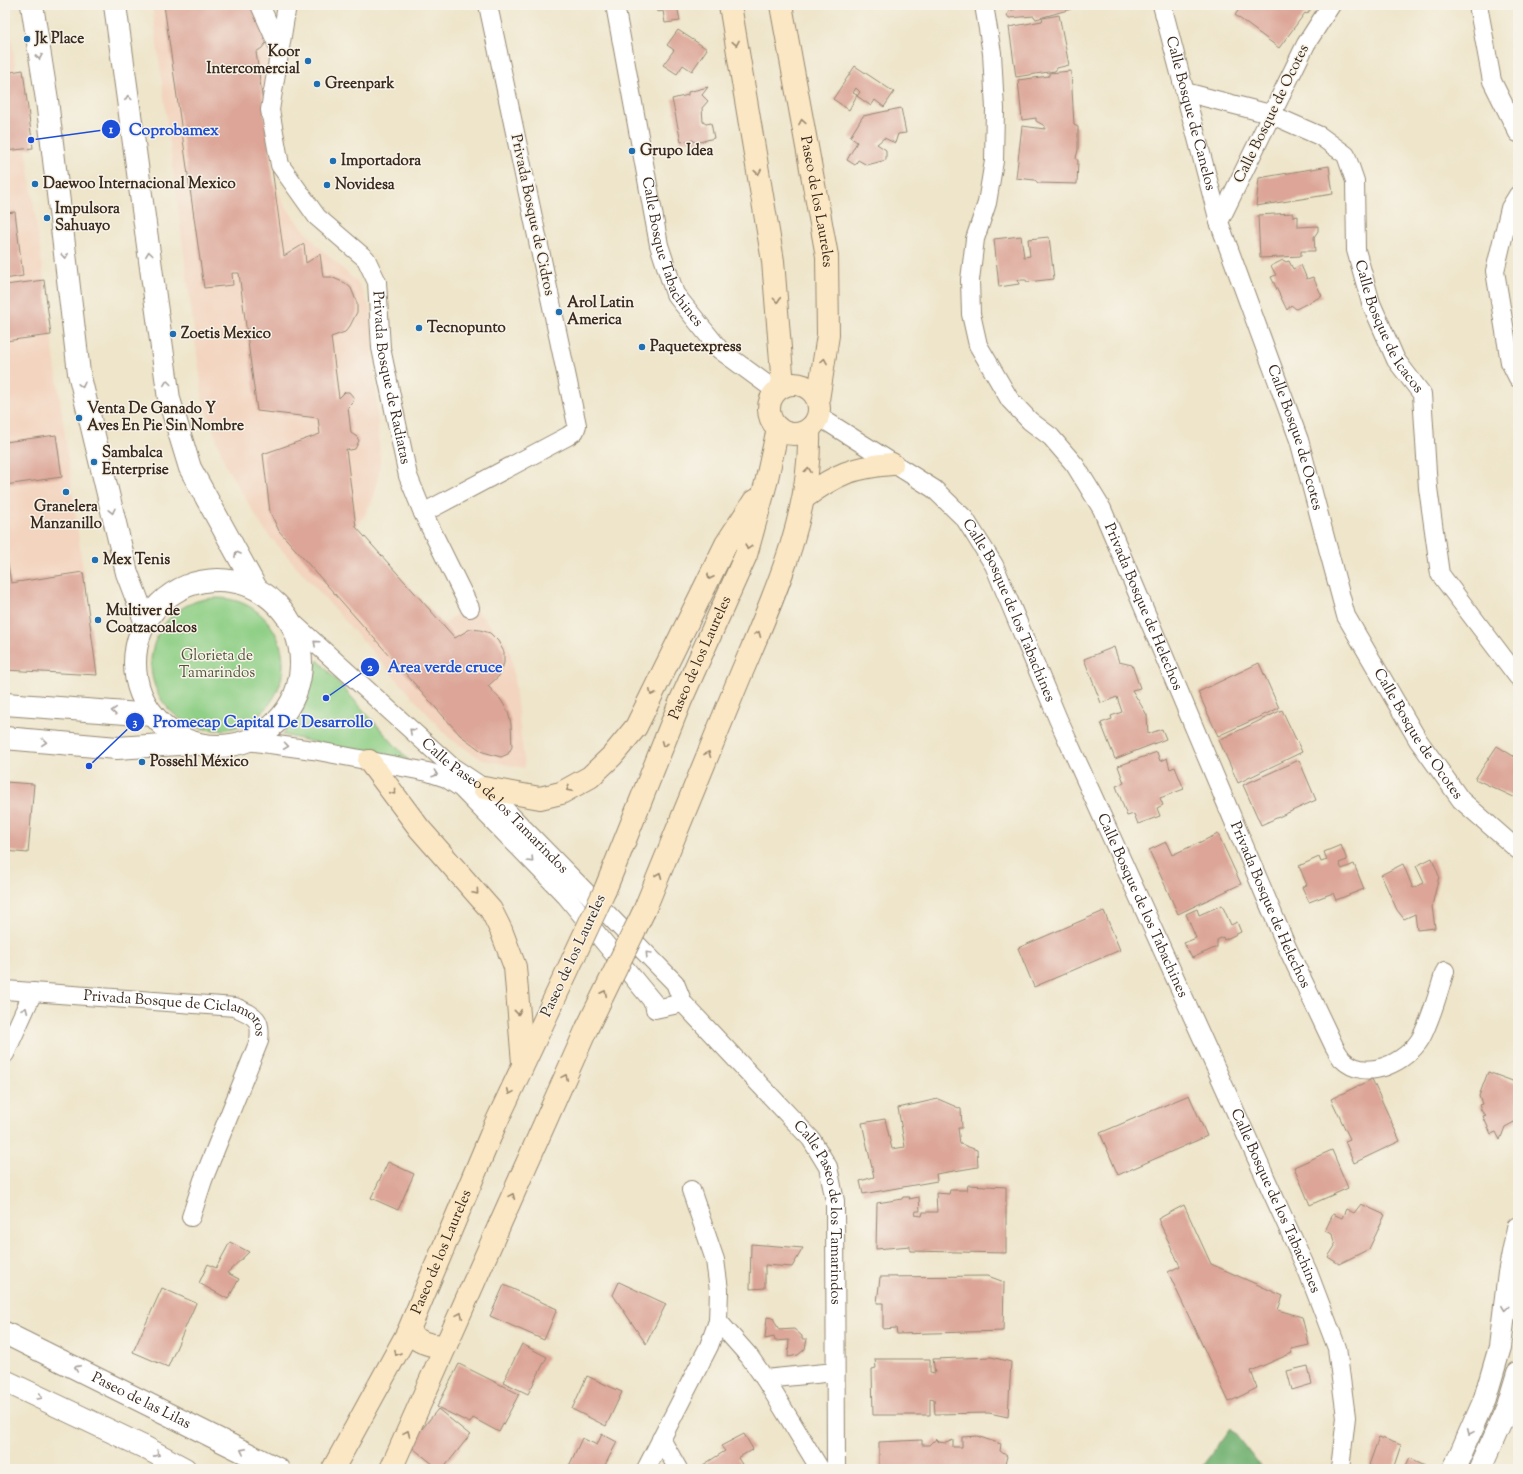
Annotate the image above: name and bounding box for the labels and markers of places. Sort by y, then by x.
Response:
place label: Jk Place [34,29,84,50]
marker: Jk Place [22,34,32,44]
place label: Koor Intercomercial [207,42,301,80]
marker: Koor Intercomercial [303,56,313,66]
place label: Greenpark [325,74,395,95]
marker: Greenpark [312,79,322,89]
callout: Coprobamex [101,115,227,143]
place label: Grupo Idea [640,141,713,162]
marker: Grupo Idea [627,146,637,156]
place label: Importadora [341,151,421,172]
marker: Importadora [328,156,338,166]
place label: Daewoo Internacional Mexico [43,174,236,195]
place label: Novidesa [335,175,395,196]
marker: Daewoo Internacional Mexico [30,179,40,189]
marker: Novidesa [322,180,332,190]
place label: Impulsora Sahuayo [55,199,120,237]
marker: Impulsora Sahuayo [42,213,52,223]
place label: Arol Latin America [567,293,634,331]
marker: Arol Latin America [554,307,564,317]
place label: Tecnopunto [427,318,506,339]
marker: Tecnopunto [414,323,424,333]
place label: Zoetis Mexico [181,324,271,345]
marker: Zoetis Mexico [168,329,178,339]
place label: Paquetexpress [650,337,742,358]
marker: Paquetexpress [637,342,647,352]
place label: Venta De Ganado Y Aves En Pie Sin Nombre [87,399,244,437]
marker: Venta De Ganado Y Aves En Pie Sin Nombre [74,413,84,423]
place label: Sambalca Enterprise [102,443,169,481]
marker: Sambalca Enterprise [89,457,99,467]
marker: Granelera Manzanillo [61,487,71,497]
place label: Granelera Manzanillo [30,497,102,535]
place label: Mex Tenis [103,550,170,571]
marker: Mex Tenis [90,555,100,565]
place label: Multiver de Coatzacoalcos [106,601,197,639]
marker: Multiver de Coatzacoalcos [93,615,103,625]
callout: Area verde cruce [360,653,511,681]
callout: Promecap Capital De Desarrollo [125,708,381,736]
place label: Possehl México [150,752,249,773]
marker: Possehl México [137,757,147,767]

